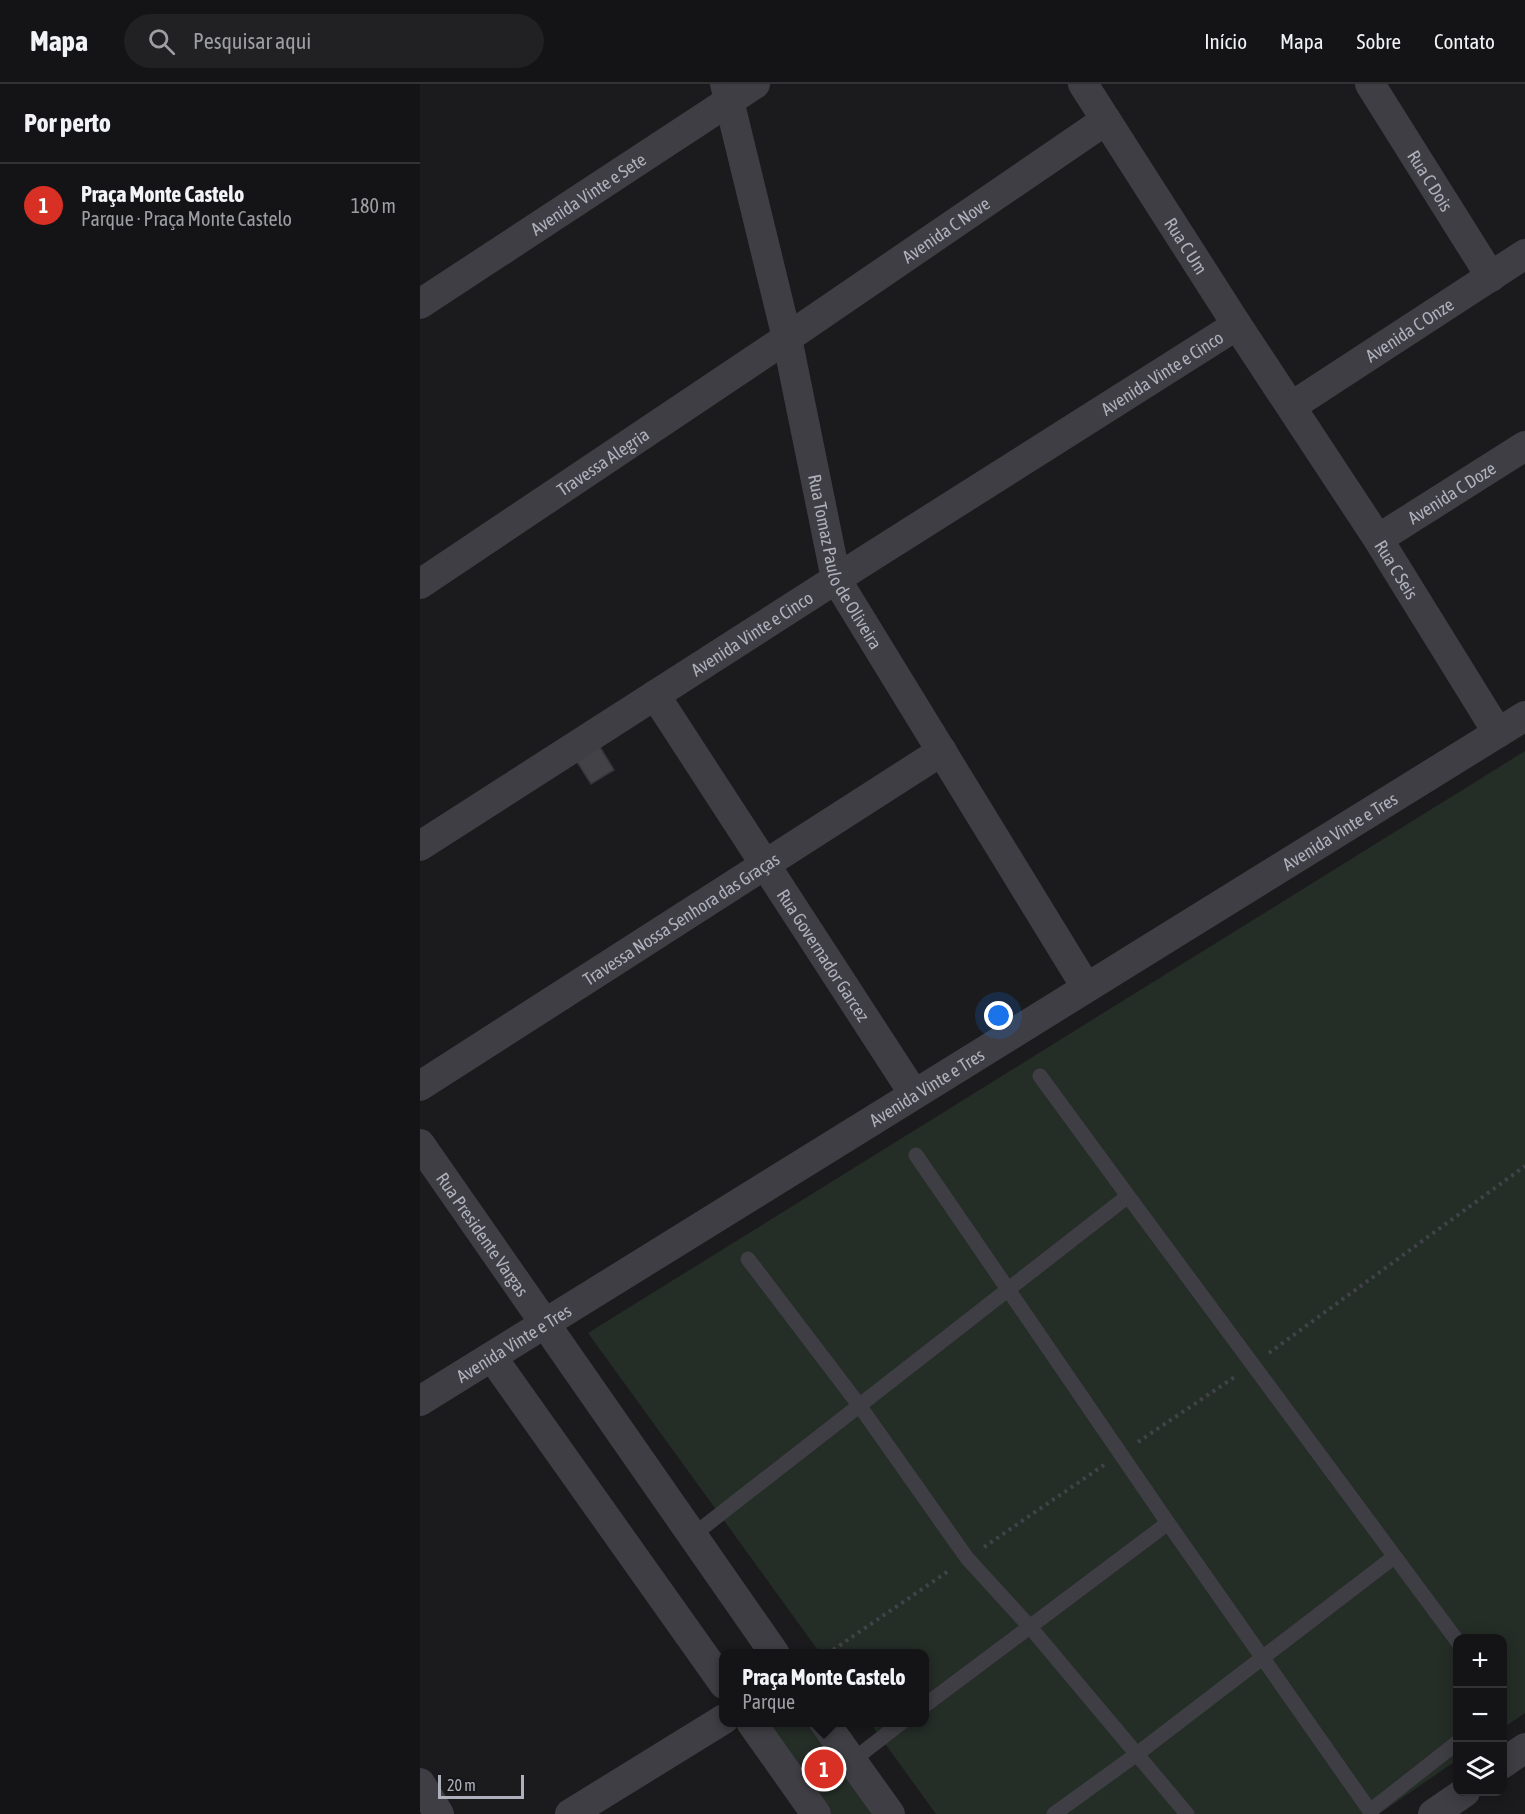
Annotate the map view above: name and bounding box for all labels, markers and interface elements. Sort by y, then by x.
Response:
search box [124,14,544,68]
text: Mapa [30,25,88,57]
icon: search [145,25,178,58]
text: Pesquisar aqui [193,28,311,54]
text: Início [1204,29,1247,53]
text: Mapa [1280,29,1324,53]
text: Sobre [1357,29,1401,53]
text: Contato [1434,29,1495,53]
text: Por perto [24,108,111,138]
street label: Rua C Dois [1404,146,1458,215]
street label: Avenida Vinte e Sete [526,148,650,239]
text: Praça Monte Castelo [81,181,244,207]
street label: Avenida C Nove [898,192,993,267]
text: 1 [39,194,48,217]
text: 180 m [351,194,396,217]
text: Parque · Praça Monte Castelo [81,207,292,230]
street label: Rua C Um [1161,214,1212,278]
street label: Avenida C Onze [1361,293,1457,366]
street label: Avenida Vinte e Cinco [1097,326,1227,419]
street label: Travessa Alegria [553,423,653,500]
street label: Avenida C Doze [1404,457,1499,528]
street label: Rua Tomaz Paulo de Oliveira [804,472,887,653]
street label: Rua C Seis [1371,536,1423,603]
street label: Avenida Vinte e Cinco [687,586,816,680]
street label: Avenida Vinte e Tres [1278,787,1401,874]
street label: Travessa Nossa Senhora das Graças [579,848,783,989]
street label: Rua Governador Garcez [773,885,875,1026]
your location [984,1001,1013,1030]
street label: Avenida Vinte e Tres [865,1043,988,1130]
street label: Rua Presidente Vargas [432,1168,533,1300]
street label: Avenida Vinte e Tres [452,1300,575,1387]
map controls [1453,1634,1507,1796]
button: + [1453,1634,1507,1688]
popup [719,1649,929,1727]
text: Praça Monte Castelo [742,1664,906,1690]
button: − [1453,1688,1507,1742]
text: Parque [742,1690,795,1713]
button: layers [1453,1742,1507,1796]
pin: 1 [804,1746,844,1792]
scale bar [438,1772,524,1800]
text: 20 m [447,1776,476,1794]

